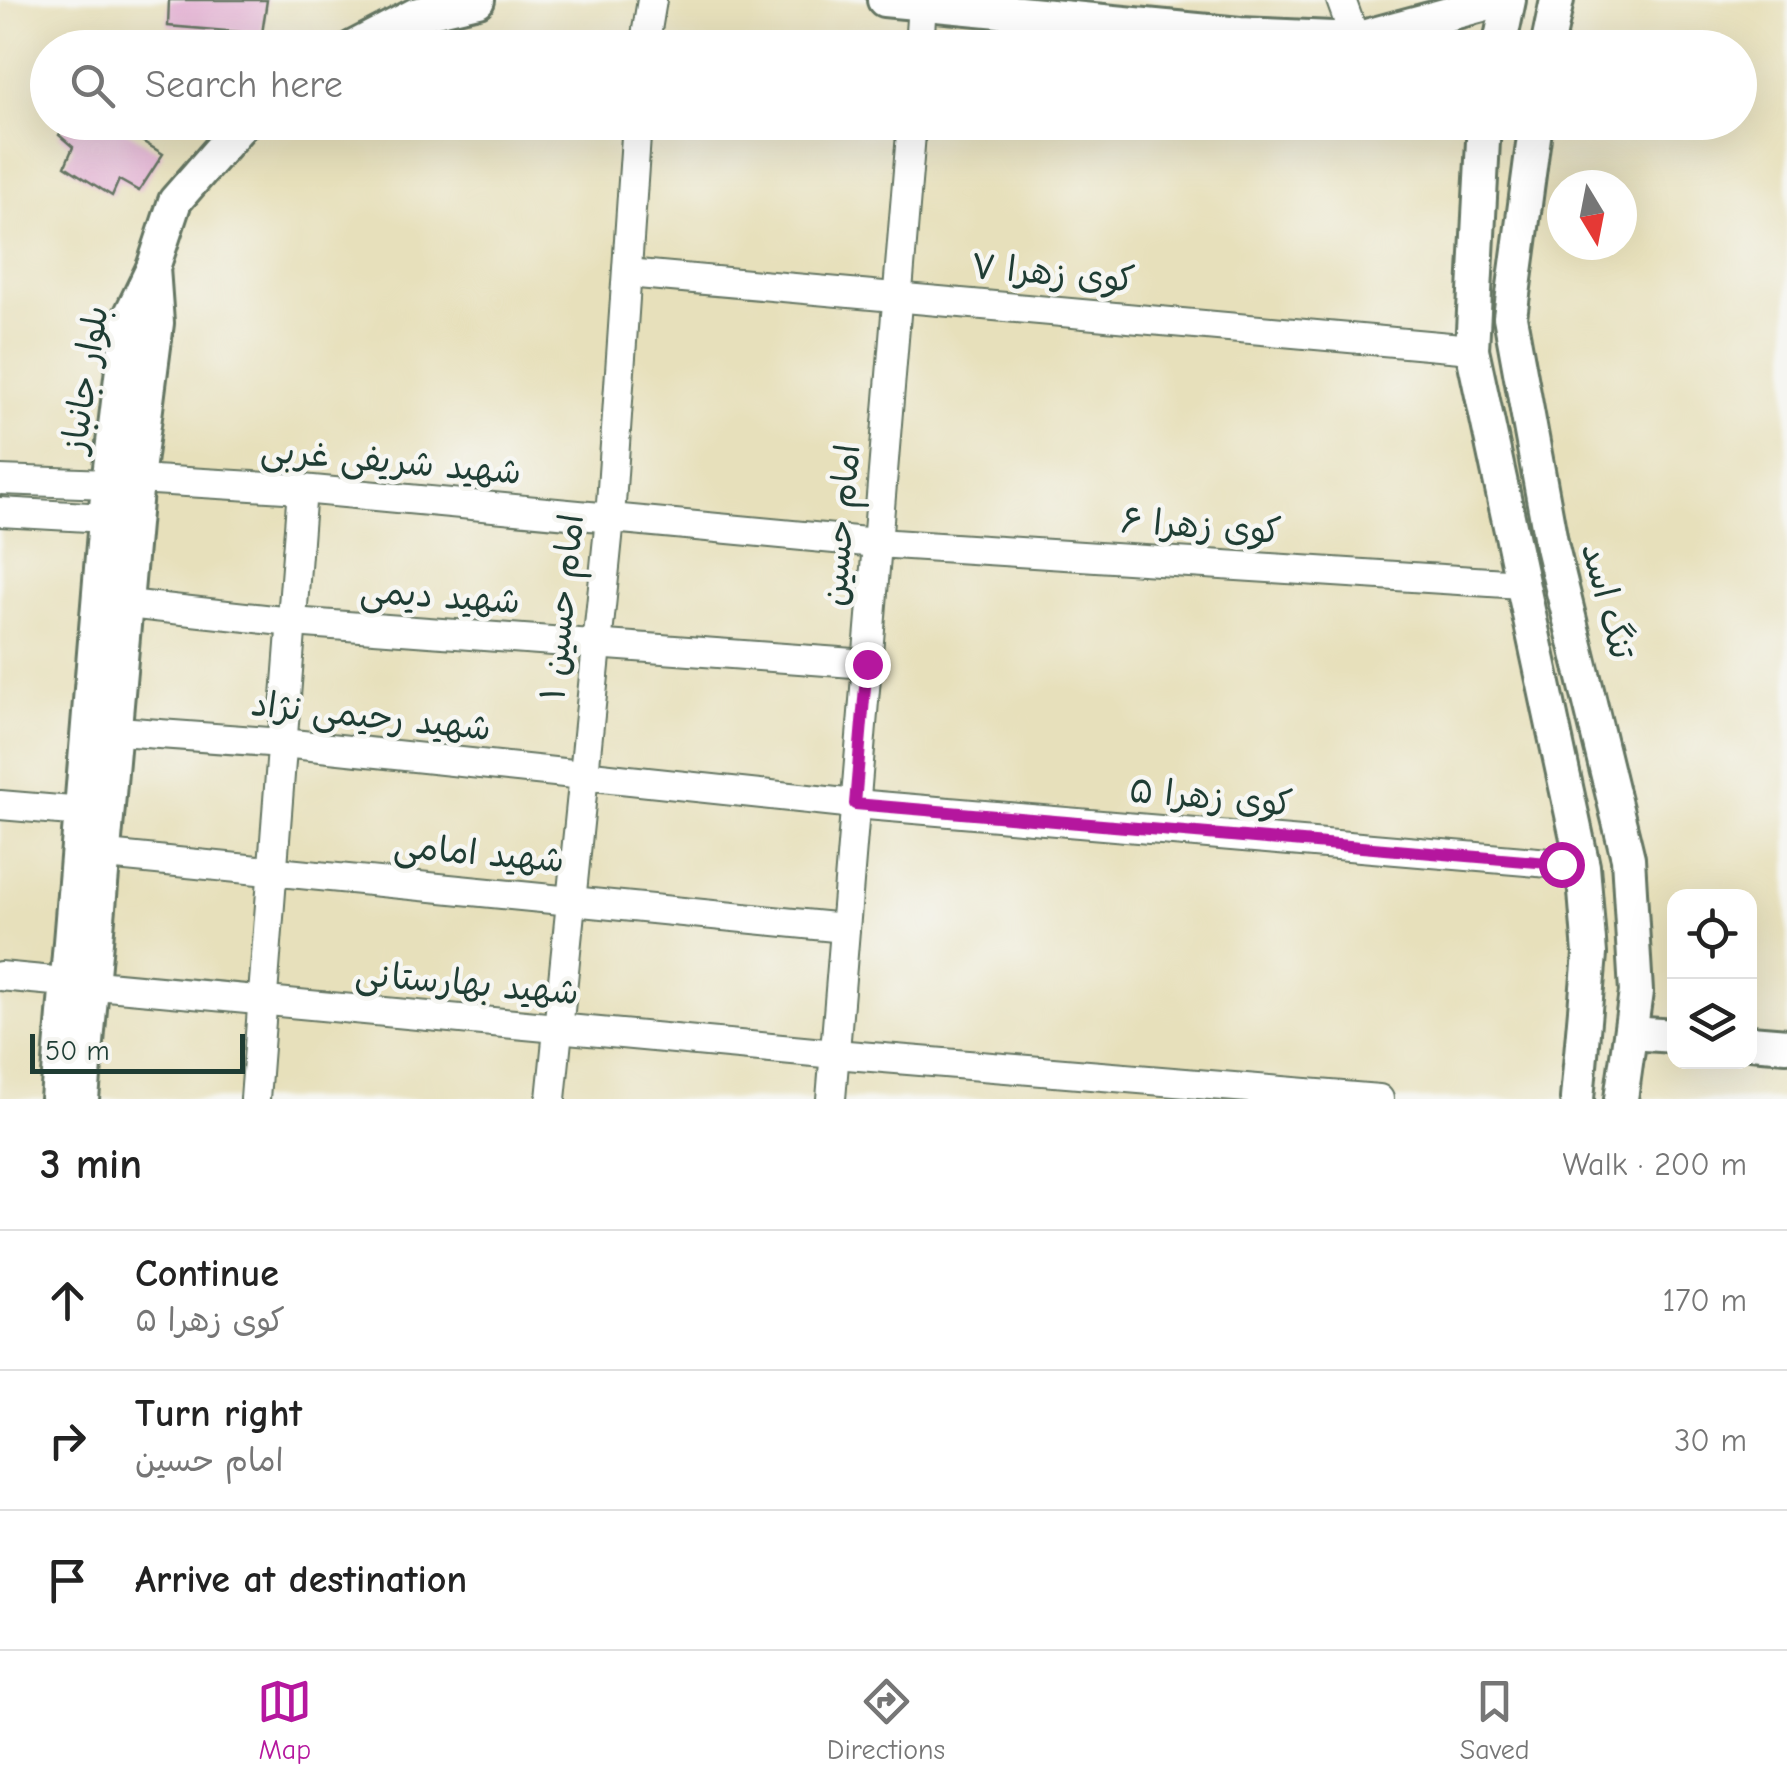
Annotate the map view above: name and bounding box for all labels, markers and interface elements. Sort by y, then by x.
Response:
search box [30,30,1757,140]
icon: search [65,58,120,113]
text: Search here [145,63,343,107]
north arrow [1547,170,1637,260]
street label: کوی زهرا ۷ [969,245,1137,301]
street label: بلوار جانباز [53,303,117,458]
street label: شهید شریفی غربی [259,429,523,495]
street label: امام حسین [813,442,874,608]
street label: کوی زهرا ۶ [1119,500,1283,552]
street label: امام حسین ۱ [532,512,598,703]
street label: تنگ اسد [1573,538,1643,664]
street label: شهید دیمی [358,570,521,624]
route end [845,642,891,688]
street label: شهید رحیمی نژاد [249,683,493,751]
street label: کوی زهرا ۵ [1128,769,1294,825]
street label: شهید امامی [392,825,566,883]
route start [1539,842,1585,888]
map controls [1667,889,1757,1069]
button: locate [1667,889,1757,979]
street label: شهید بهارستانی [353,953,581,1015]
button: layers [1667,979,1757,1069]
scale bar [30,1029,245,1074]
text: 50 m [45,1035,110,1067]
text: 3 min [40,1140,142,1189]
text: Walk · 200 m [1563,1146,1747,1183]
text: Continue [135,1252,279,1296]
icon: ahead [40,1273,95,1328]
text: 170 m [1663,1282,1747,1319]
text: کوی زهرا ۵ [135,1302,285,1339]
text: Turn right [135,1392,302,1436]
icon: right [40,1413,95,1468]
text: 30 m [1674,1422,1747,1459]
text: امام حسین [135,1442,284,1479]
icon: arrive [40,1553,95,1608]
text: Arrive at destination [135,1558,467,1602]
tab: Map [257,1674,312,1766]
tab: Directions [827,1674,945,1766]
tab: Saved [1460,1674,1530,1766]

